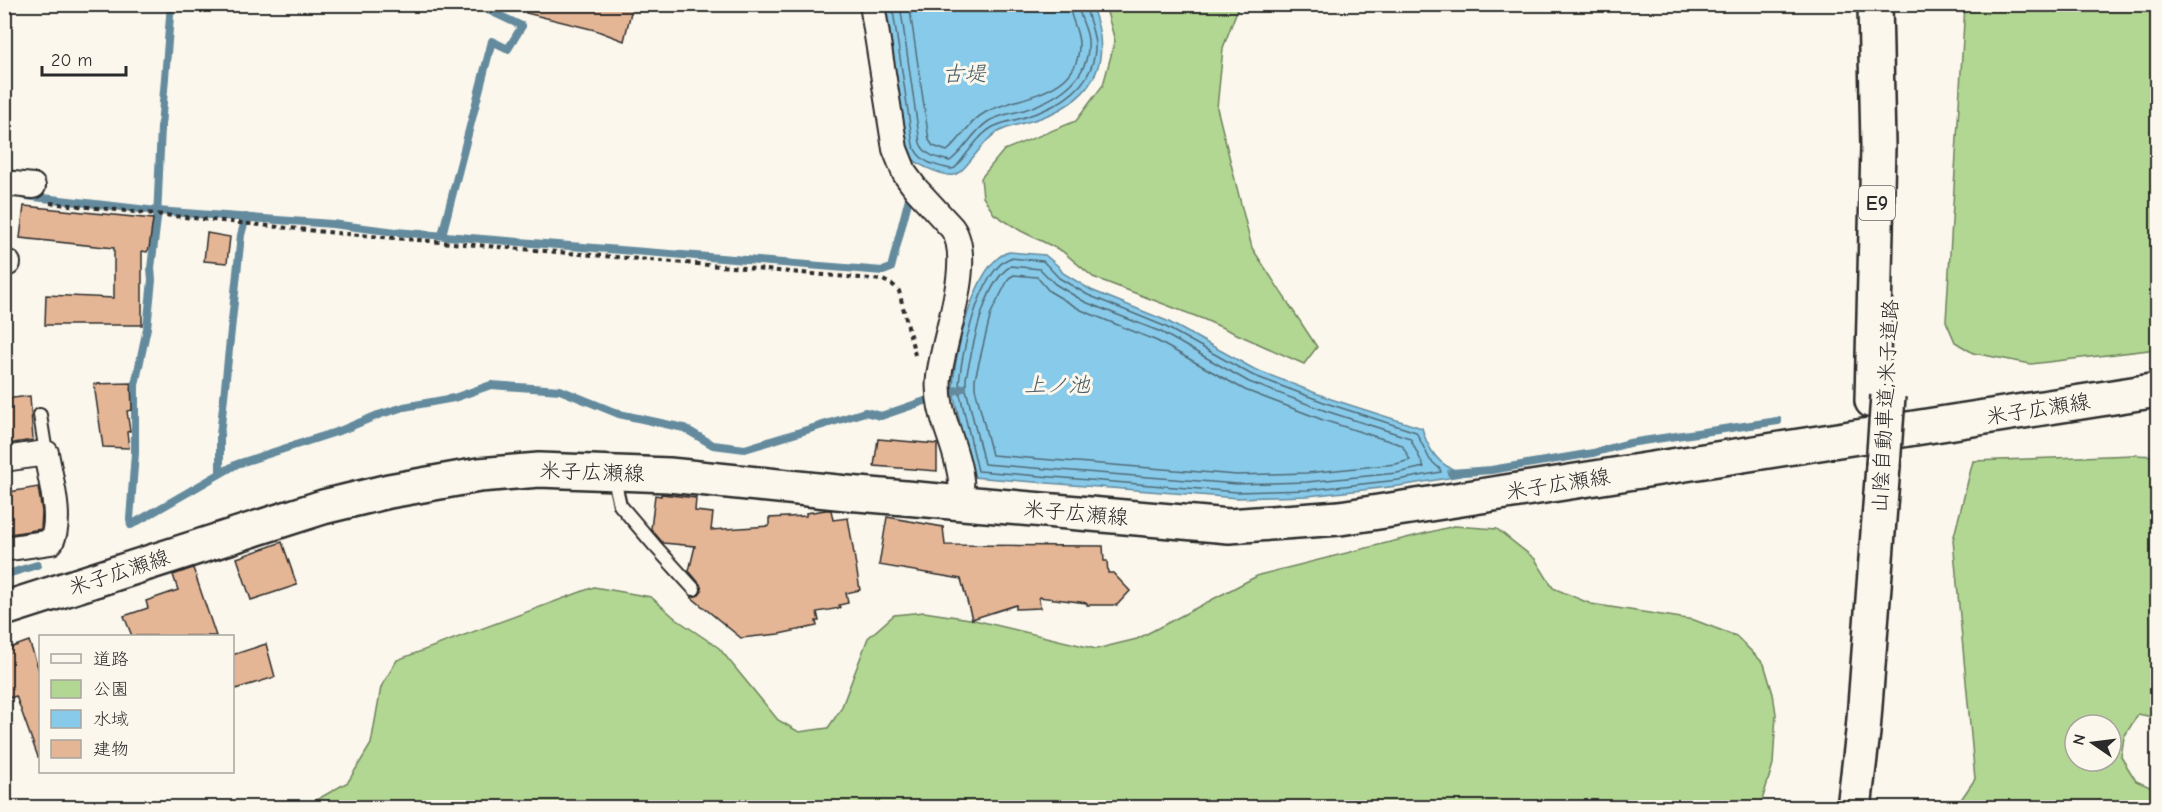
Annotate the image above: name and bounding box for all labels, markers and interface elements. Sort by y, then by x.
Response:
scale bar [42,39,126,77]
text: 20 m [51,50,92,71]
water label: 古堤 [942,61,987,87]
road number: E9 [1859,186,1895,220]
street label: 山陰自動車道;米子道路 [1867,298,1903,514]
water label: 上ノ池 [1024,372,1091,398]
street label: 米子広瀬線 [1984,389,2092,429]
street label: 米子広瀬線 [539,458,645,486]
street label: 米子広瀬線 [1504,464,1612,504]
street label: 米子広瀬線 [1023,496,1129,530]
street label: 米子広瀬線 [65,544,173,600]
legend [39,635,234,773]
text: 道路 [93,649,129,670]
text: 公園 [93,679,129,700]
text: 水域 [93,709,129,730]
north arrow [2063,713,2123,773]
text: N [2069,732,2089,747]
text: 建物 [93,739,129,760]

